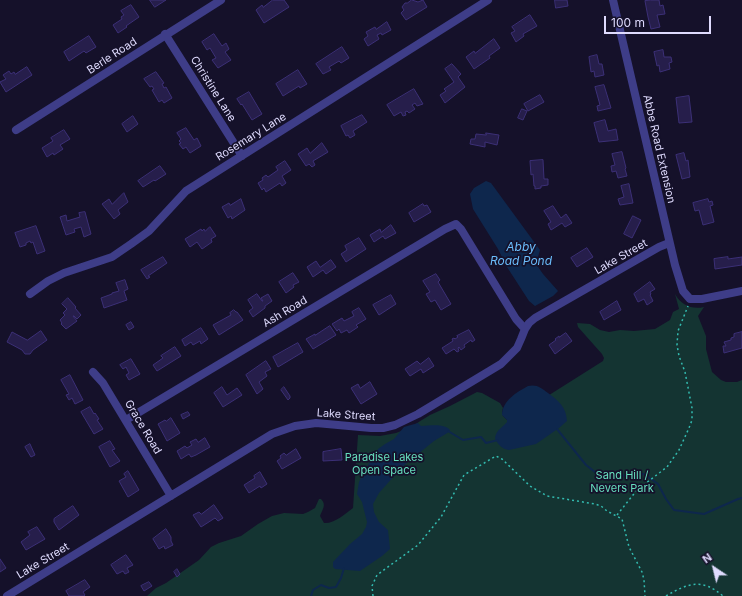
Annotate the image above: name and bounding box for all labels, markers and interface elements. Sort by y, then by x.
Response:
scale bar [606,8,713,34]
text: 100 m [611,15,645,30]
street label: Berle Road [85,35,139,77]
street label: Christine Lane [188,54,238,124]
street label: Abbe Road Extension [640,93,678,205]
street label: Rosemary Lane [213,110,289,164]
street label: Lake Street [592,237,650,277]
water label: Abby Road Pond [490,240,552,268]
street label: Ash Road [260,294,310,330]
street label: Grace Road [122,398,164,456]
street label: Lake Street [316,406,376,424]
park label: Paradise Lakes Open Space [345,451,423,477]
park label: Sand Hill / Nevers Park [590,469,654,495]
street label: Lake Street [14,540,72,582]
north arrow [694,548,734,588]
text: N [700,550,715,566]

